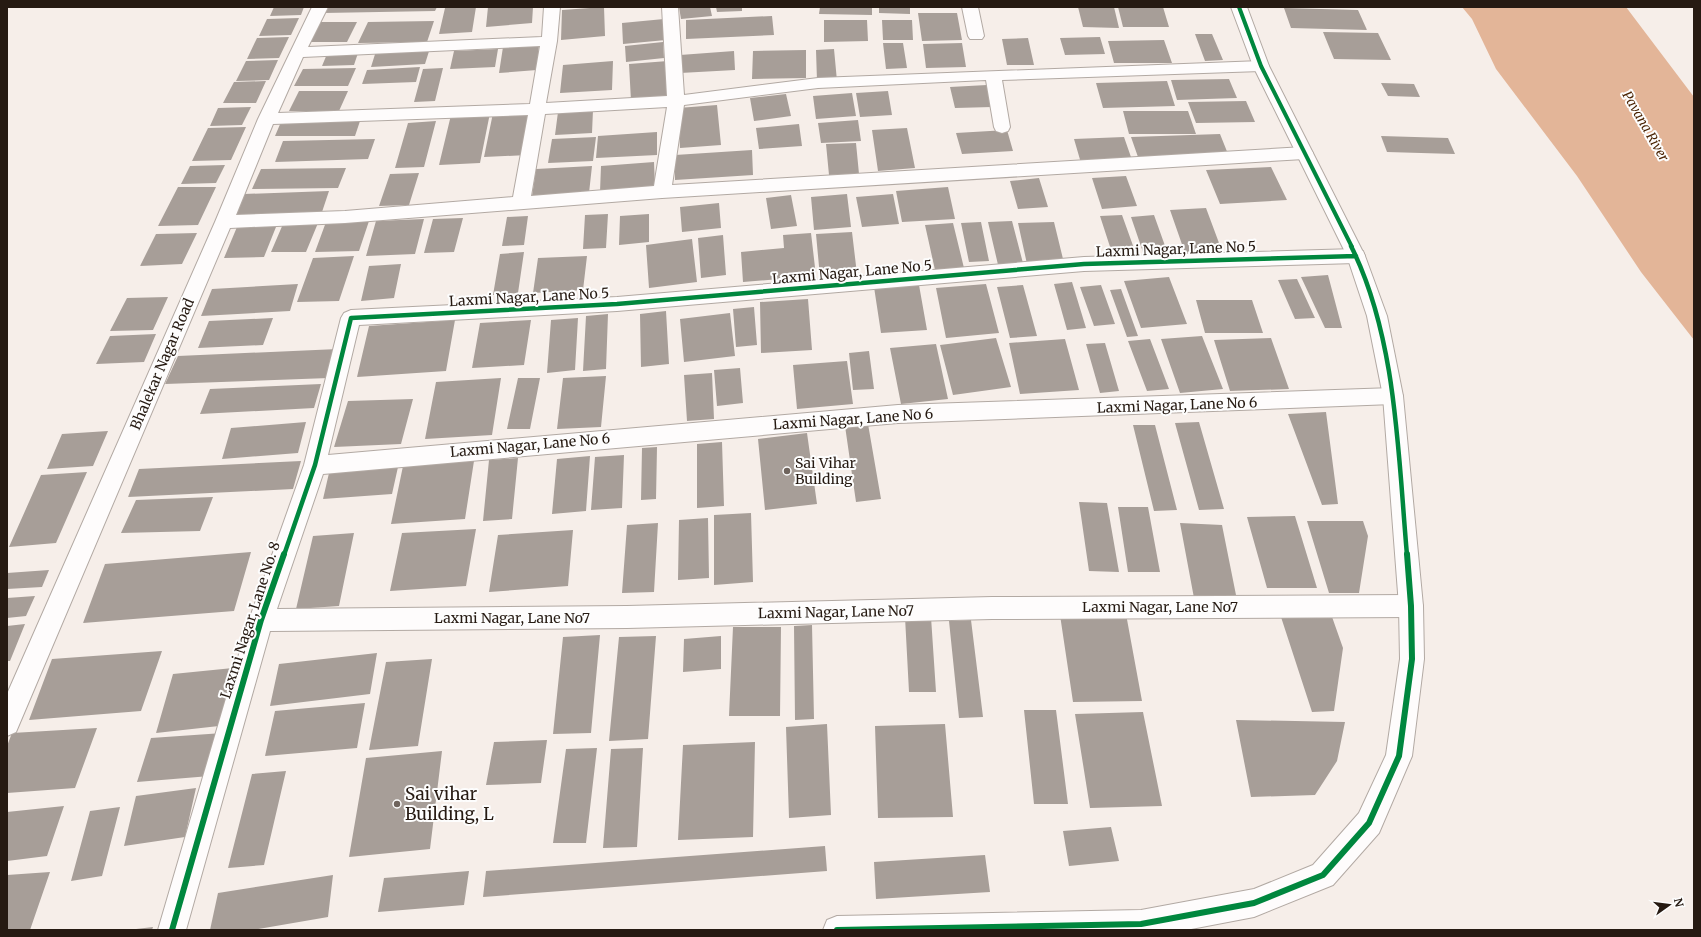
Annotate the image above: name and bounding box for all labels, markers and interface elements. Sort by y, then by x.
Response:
water label: Pavana River [1619,88,1673,165]
street label: Laxmi Nagar, Lane No 5 [1096,237,1256,261]
street label: Laxmi Nagar, Lane No 5 [771,256,933,288]
street label: Laxmi Nagar, Lane No 5 [448,284,610,310]
street label: Bhalekar Nagar Road [126,295,198,433]
street label: Laxmi Nagar, Lane No 6 [1096,393,1258,417]
street label: Laxmi Nagar, Lane No 6 [772,404,934,434]
street label: Laxmi Nagar, Lane No 6 [449,429,611,461]
place label: Sai Vihar Building [795,454,856,488]
marker: Sai Vihar Building [782,466,792,476]
street label: Laxmi Nagar, Lane No. 8 [216,539,284,701]
street label: Laxmi Nagar, Lane No7 [1082,598,1238,616]
street label: Laxmi Nagar, Lane No7 [758,602,914,622]
street label: Laxmi Nagar, Lane No7 [434,609,590,627]
place label: Sai vihar Building, L [405,783,494,825]
marker: Sai vihar Building, L [392,799,402,809]
north arrow [1649,885,1689,925]
text: N [1671,897,1687,909]

